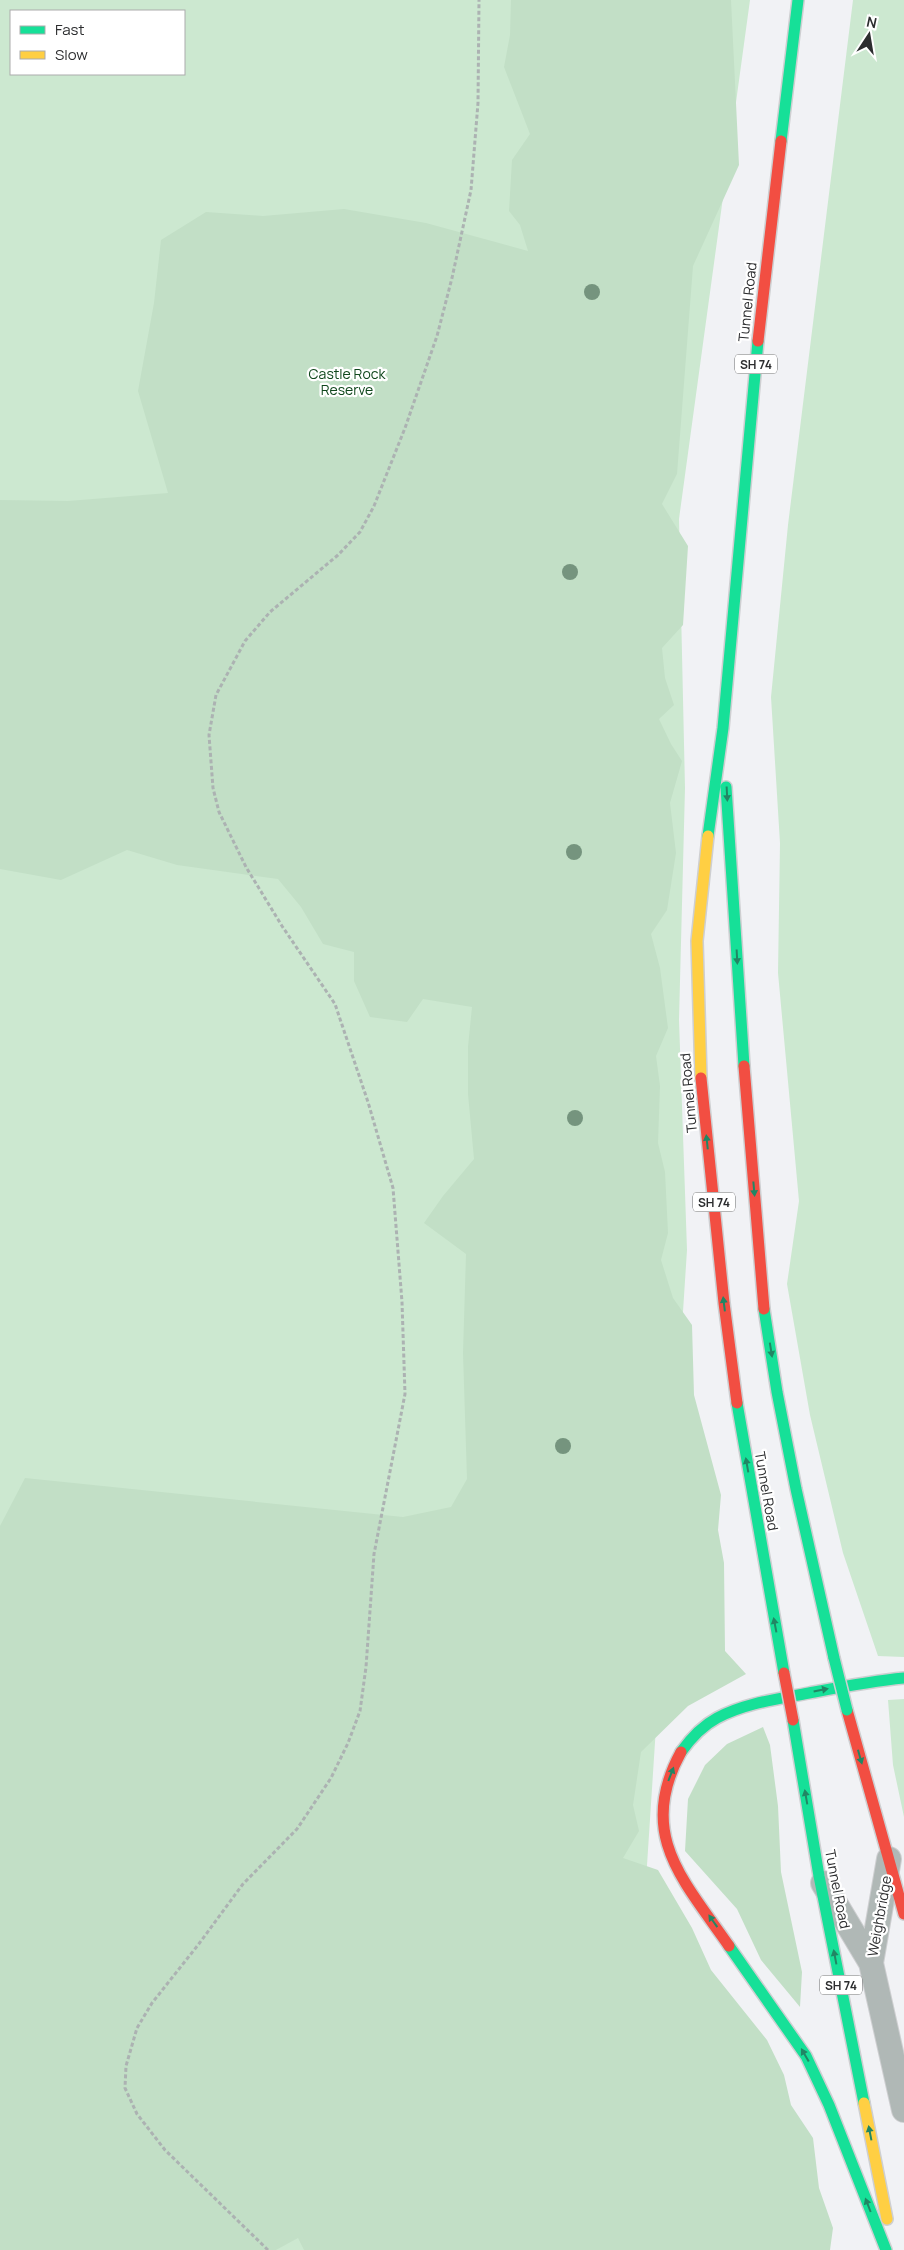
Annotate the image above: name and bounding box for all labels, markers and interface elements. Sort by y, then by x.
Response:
legend [10,10,185,75]
north arrow [844,10,894,60]
text: N [865,11,879,32]
text: Fast [55,19,84,40]
text: Slow [55,44,88,65]
street label: Tunnel Road [733,261,761,343]
road number: SH 74 [735,354,777,374]
park label: Castle Rock Reserve [309,364,386,399]
one-way arrow [723,787,731,803]
one-way arrow [733,949,741,965]
street label: Tunnel Road [675,1052,701,1134]
one-way arrow [703,1134,711,1150]
one-way arrow [750,1181,758,1197]
road number: SH 74 [693,1192,735,1212]
one-way arrow [720,1296,728,1312]
one-way arrow [767,1342,775,1358]
street label: Tunnel Road [751,1450,783,1532]
one-way arrow [743,1456,751,1472]
one-way arrow [771,1616,779,1632]
one-way arrow [813,1686,829,1694]
one-way arrow [857,1749,865,1764]
one-way arrow [668,1766,676,1781]
one-way arrow [802,1789,810,1805]
street label: Tunnel Road [821,1848,855,1930]
street label: Weighbridge [863,1874,895,1958]
one-way arrow [708,1914,718,1928]
one-way arrow [831,1948,839,1964]
road number: SH 74 [820,1976,862,1994]
one-way arrow [800,2048,809,2062]
one-way arrow [866,2125,874,2141]
one-way arrow [864,2197,871,2212]

